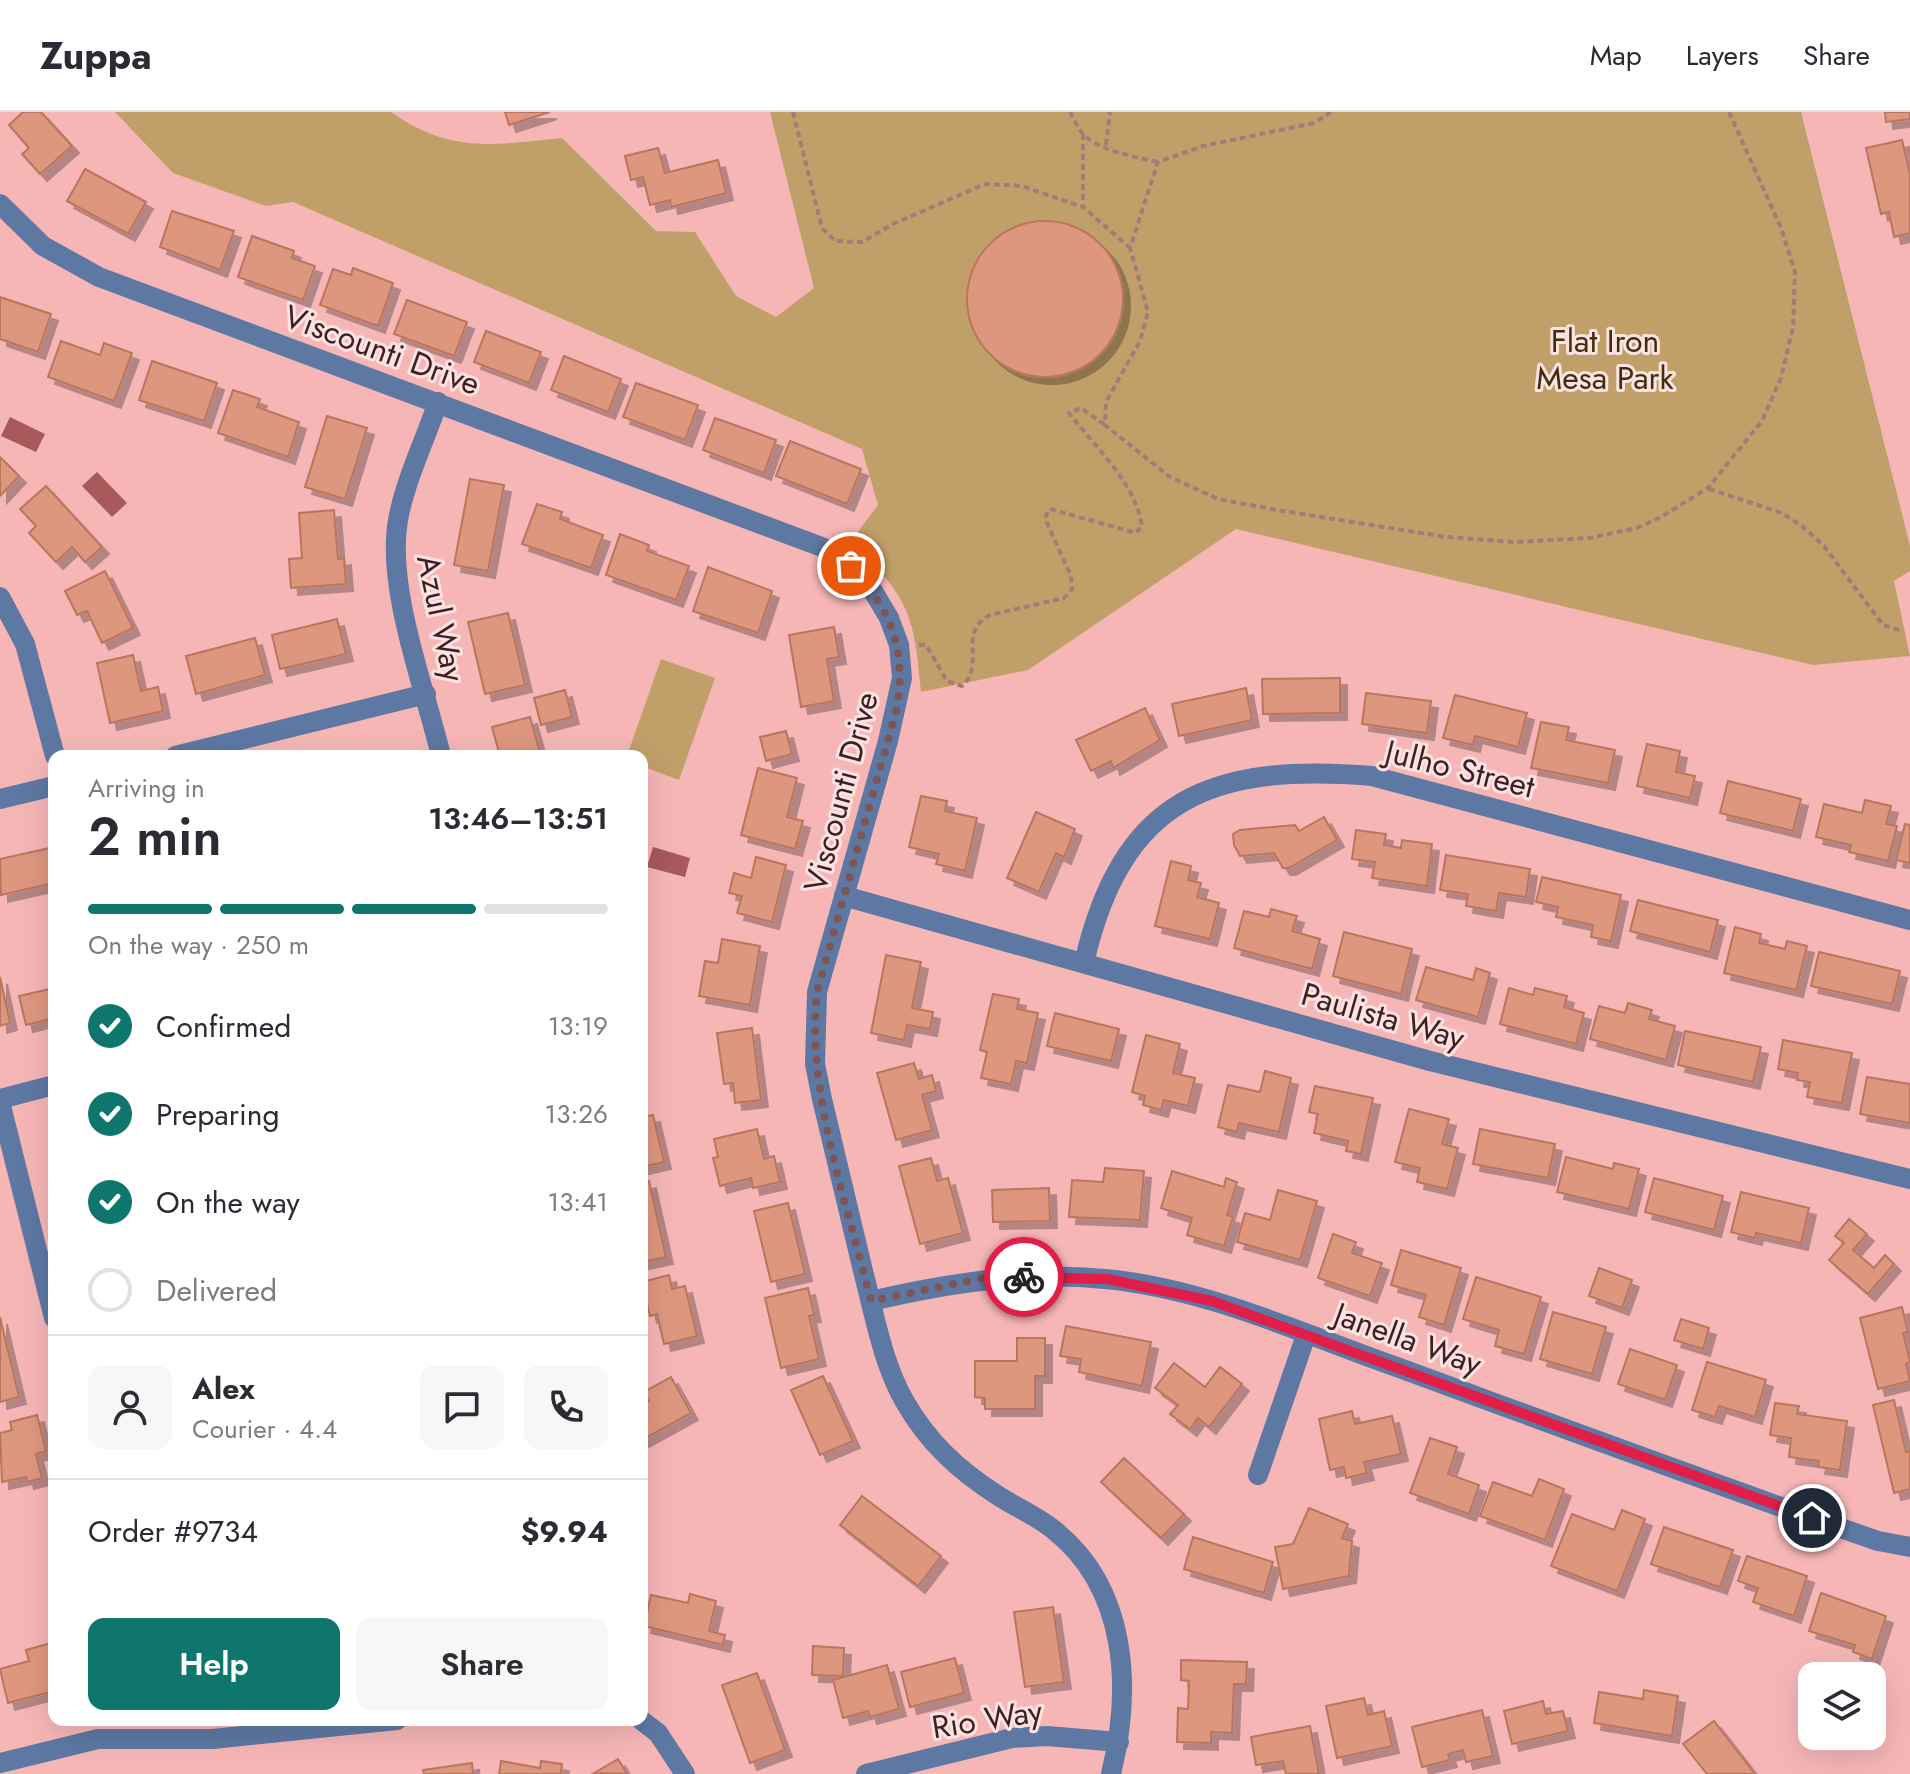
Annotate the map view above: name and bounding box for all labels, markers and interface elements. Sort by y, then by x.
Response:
text: Zuppa [40,28,152,83]
text: Map [1590,35,1642,76]
text: Layers [1686,35,1759,76]
text: Share [1803,35,1870,76]
street label: Viscounti Drive [278,293,486,407]
park label: Flat Iron Mesa Park [1536,318,1675,401]
pin [817,532,885,600]
icon: bag [829,544,873,588]
street label: Azul Way [405,550,477,687]
street label: Viscounti Drive [792,687,890,897]
street label: Julho Street [1377,727,1540,810]
text: Arriving in [88,769,205,807]
text: 13:46–13:51 [428,797,608,840]
text: 2 min [88,799,221,875]
text: On the way · 250 m [88,926,309,964]
street label: Paulista Way [1296,971,1471,1061]
icon: check [88,1004,132,1048]
text: Confirmed [156,1005,291,1048]
text: 13:19 [548,1007,608,1045]
icon: check [88,1092,132,1136]
text: Preparing [156,1093,280,1136]
text: 13:26 [545,1095,608,1133]
icon: check [88,1180,132,1224]
text: On the way [156,1181,300,1224]
text: 13:41 [547,1183,608,1221]
courier [984,1237,1064,1317]
icon: bike [1002,1255,1046,1299]
text: Delivered [156,1269,277,1312]
street label: Janella Way [1324,1290,1489,1387]
button: person [88,1365,172,1449]
button: chat [420,1365,504,1449]
button: phone [524,1365,608,1449]
text: Alex [192,1367,255,1410]
text: Courier · 4.4 [192,1410,337,1448]
pin [1778,1484,1846,1552]
icon: home [1790,1496,1834,1540]
text: Order #9734 [88,1510,258,1553]
text: $9.94 [521,1510,608,1553]
button: Help [88,1618,340,1710]
button: Share [356,1618,608,1710]
map controls [1798,1662,1886,1750]
button: layers [1798,1662,1886,1750]
street label: Rio Way [929,1687,1046,1750]

